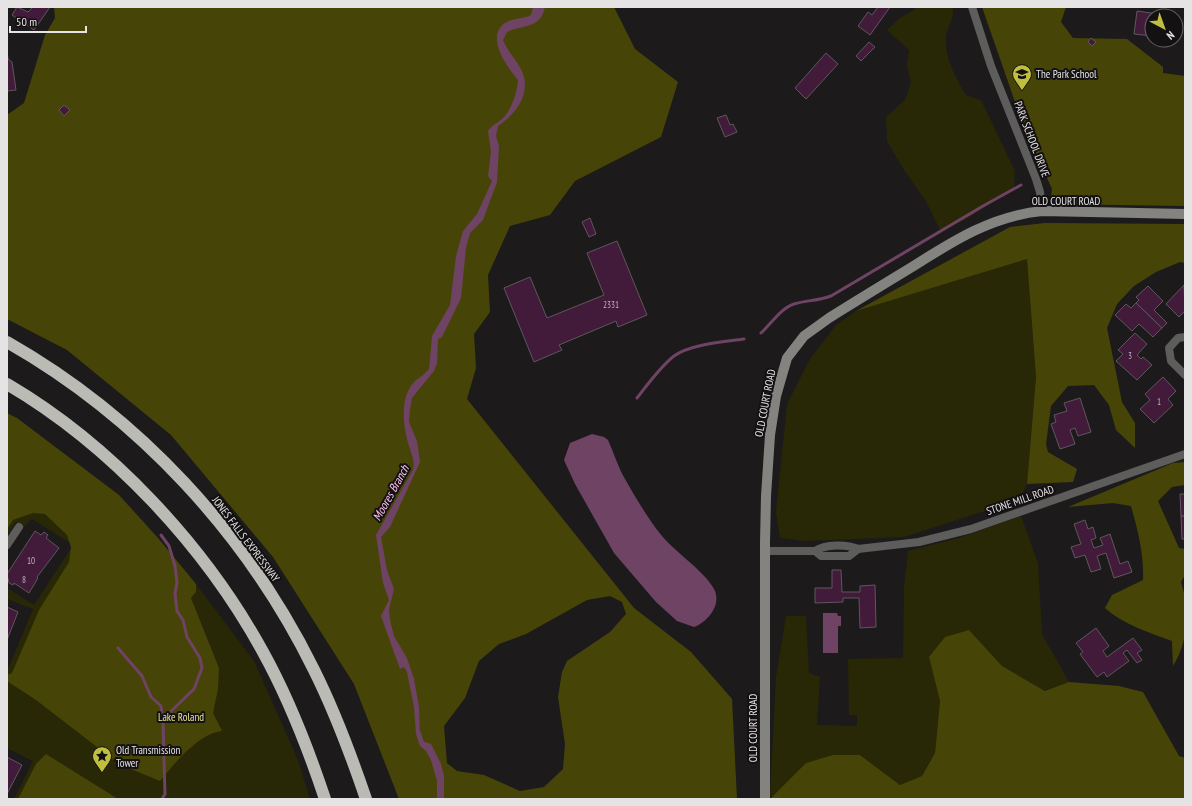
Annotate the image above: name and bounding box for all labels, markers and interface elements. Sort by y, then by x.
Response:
scale bar [10,8,86,34]
north arrow [1144,8,1184,48]
text: 50 m [16,14,37,29]
text: N [1164,28,1177,43]
school or university icon: The Park School [1011,63,1033,91]
place label: The Park School [1036,67,1097,81]
street label: PARK SCHOOL DRIVE [1011,99,1053,179]
street label: OLD COURT ROAD [1032,194,1101,208]
house number: 2331 [603,299,619,310]
house number: 3 [1128,350,1132,361]
street label: OLD COURT ROAD [752,368,778,438]
house number: 1 [1157,396,1161,407]
water label: Moores Branch [369,462,412,523]
street label: STONE MILL ROAD [984,482,1056,518]
street label: JONES FALLS EXPRESSWAY [209,493,283,585]
house number: 10 [27,555,35,566]
house number: 8 [22,574,26,585]
street label: OLD COURT ROAD [746,693,760,762]
park label: Lake Roland [158,710,204,724]
place label: Old Transmission Tower [116,743,180,770]
place icon: Old Transmission Tower [91,745,113,773]

